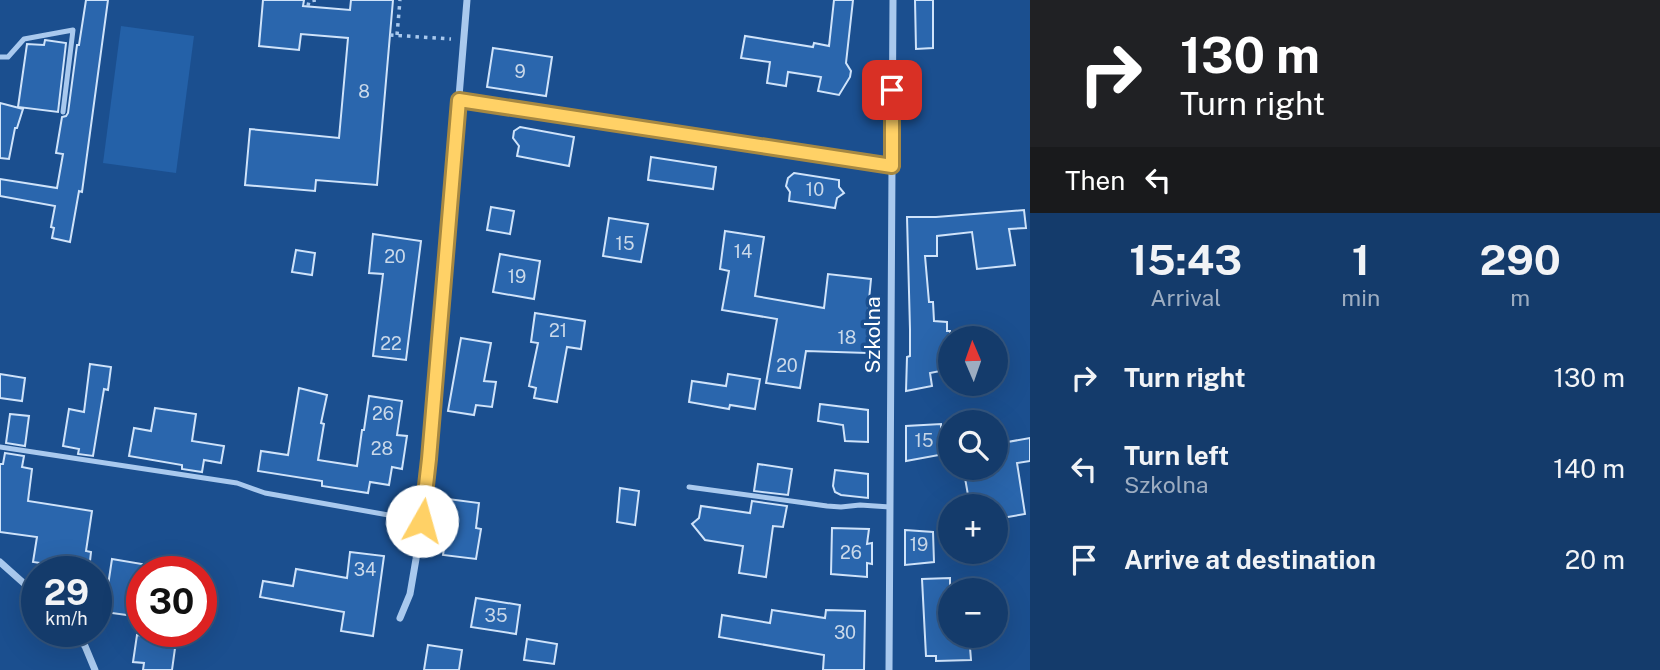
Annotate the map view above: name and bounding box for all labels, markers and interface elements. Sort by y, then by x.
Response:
text: 130 m [1180,26,1320,84]
icon: right [1065,28,1156,119]
pin [862,60,922,120]
house number: 9 [514,61,526,82]
icon: arrive [873,71,911,109]
house number: 8 [358,81,370,102]
text: Turn right [1180,85,1325,122]
icon: left [1139,161,1177,199]
text: Then [1065,165,1125,196]
house number: 10 [806,179,824,200]
house number: 15 [616,233,634,254]
text: 15:43 [1129,235,1242,284]
text: 1 [1352,235,1370,284]
text: 290 [1480,235,1561,284]
house number: 14 [734,241,752,262]
house number: 20 [384,246,406,267]
house number: 19 [508,266,526,287]
text: Arrival [1150,284,1221,311]
text: min [1341,284,1380,311]
text: m [1510,284,1530,311]
street label: Szkolna [860,296,885,374]
house number: 21 [549,320,567,341]
north arrow [938,326,1008,396]
map controls [938,326,1008,648]
house number: 18 [838,327,856,348]
house number: 22 [380,333,402,354]
house number: 20 [776,355,798,376]
icon: right [1065,359,1103,397]
text: Turn right [1124,362,1246,393]
text: 130 m [1553,362,1625,393]
house number: 26 [372,403,394,424]
button: search [938,410,1008,480]
house number: 15 [915,430,933,451]
house number: 28 [371,438,393,459]
text: Turn left [1124,440,1229,471]
icon: left [1065,450,1103,488]
text: 140 m [1553,453,1625,484]
text: Szkolna [1124,471,1208,498]
position arrow [385,484,459,558]
button: + [938,494,1008,564]
house number: 19 [910,534,928,555]
icon: arrive [1065,541,1103,579]
house number: 26 [840,542,862,563]
text: Arrive at destination [1124,544,1376,575]
text: 20 m [1565,544,1625,575]
speed limit sign: 30 [126,556,217,647]
house number: 34 [354,559,376,580]
text: 29 [44,572,89,613]
button: − [938,578,1008,648]
house number: 35 [485,605,507,626]
text: km/h [45,608,88,629]
house number: 30 [834,622,856,643]

